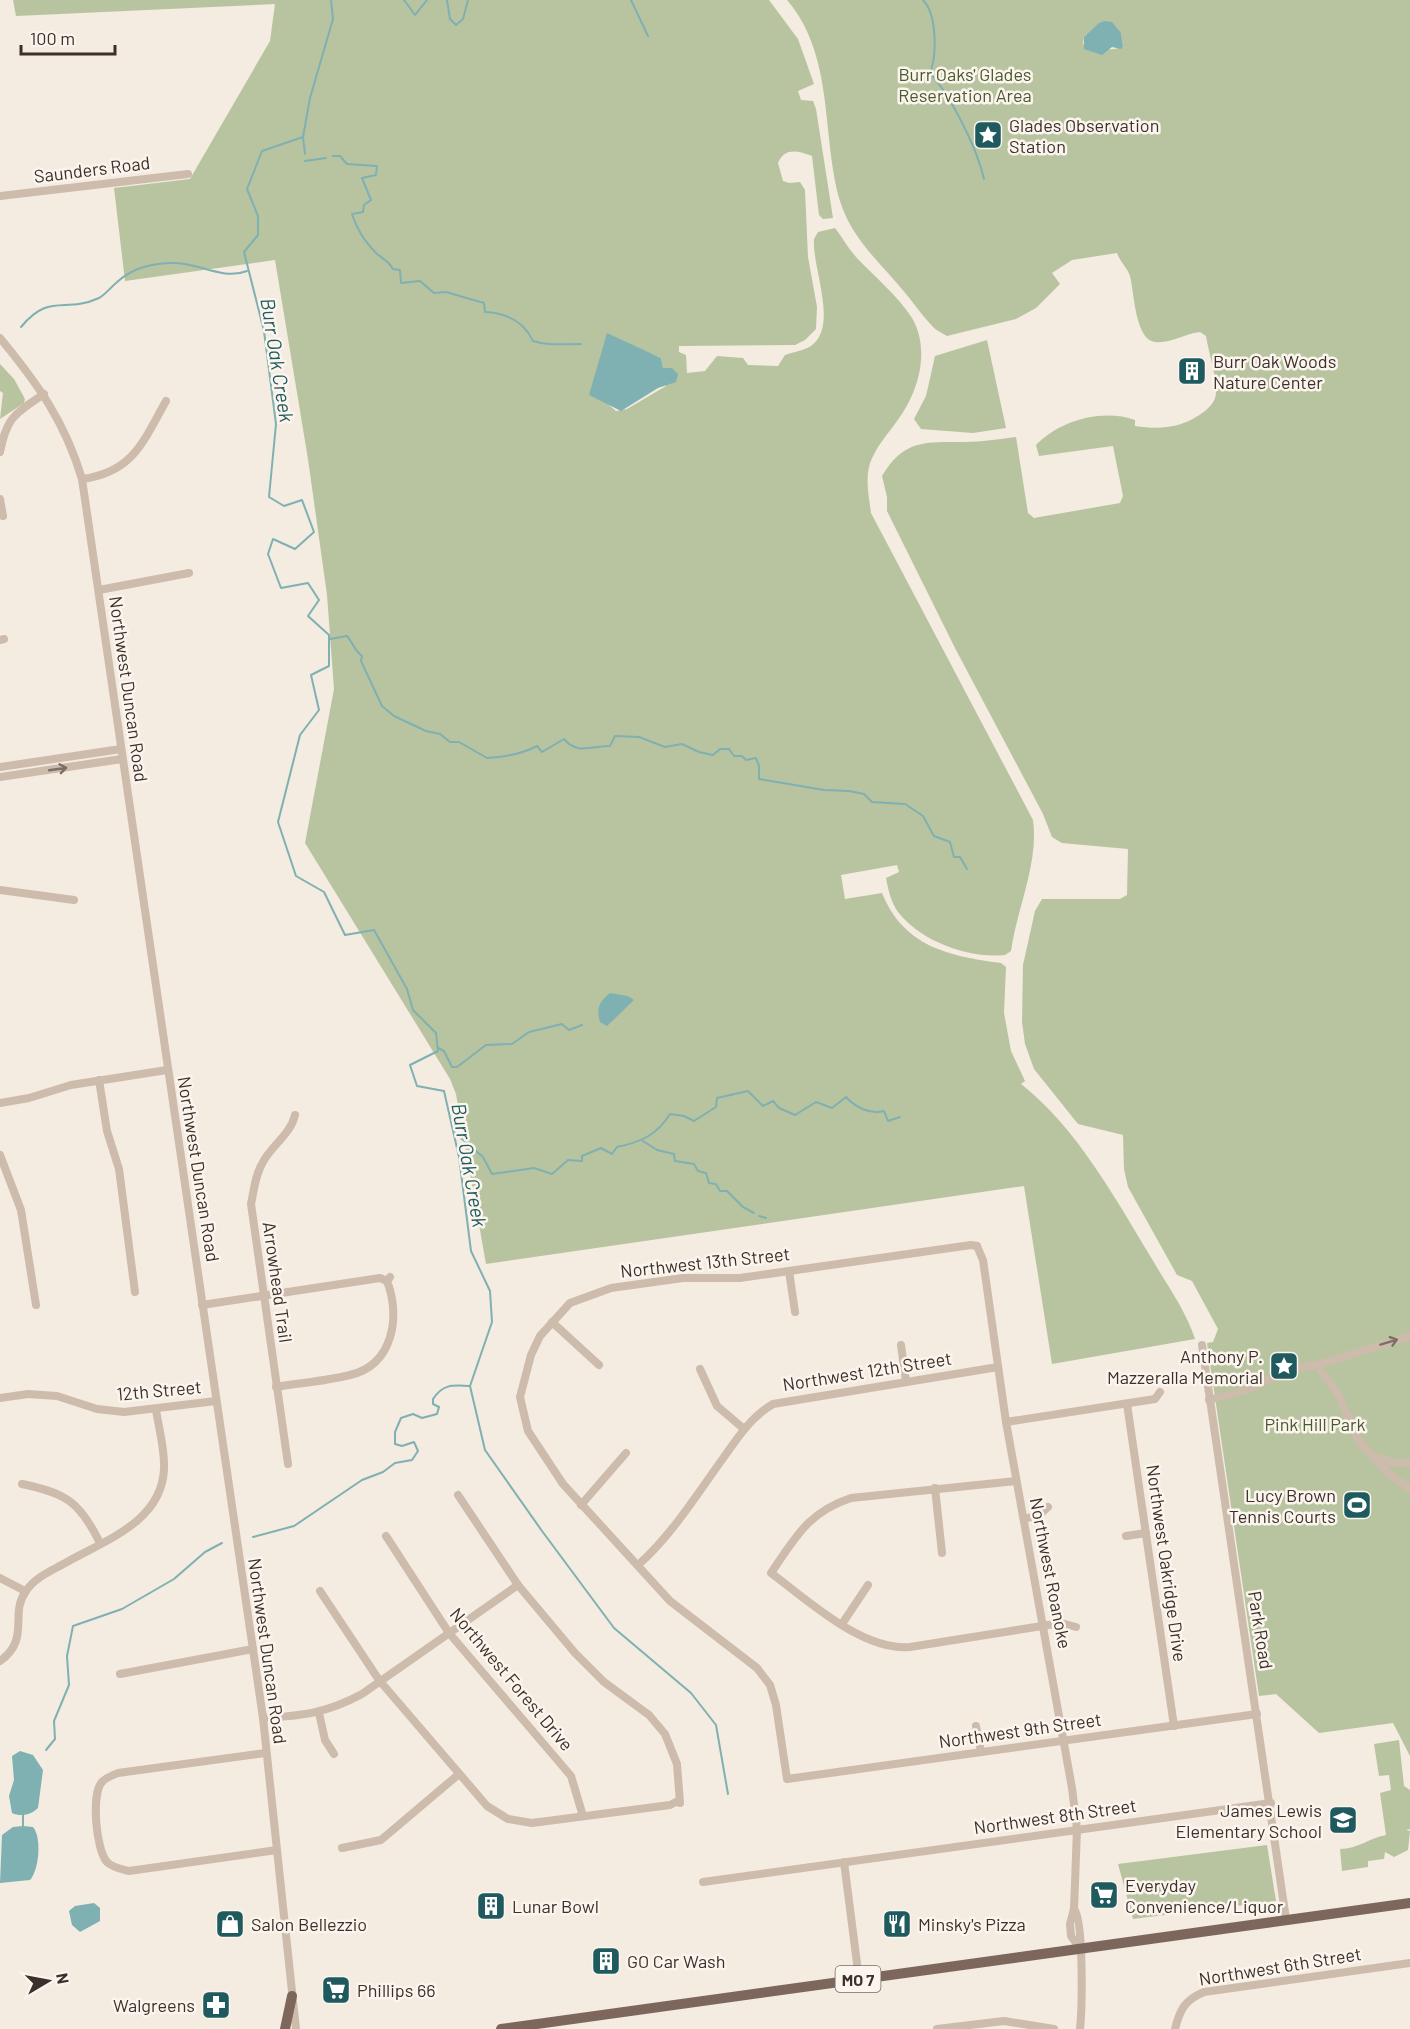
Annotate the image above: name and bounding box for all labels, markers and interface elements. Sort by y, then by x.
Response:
scale bar [21,18,116,56]
text: 100 m [30,27,75,49]
park label: Burr Oaks' Glades Reservation Area [898,63,1032,106]
place label: Glades Observation Station [1009,114,1159,157]
place icon: Glades Observation Station [972,119,1004,151]
street label: Saunders Road [33,151,151,187]
water label: Burr Oak Creek [256,296,300,424]
place label: Burr Oak Woods Nature Center [1213,350,1336,393]
building icon: Burr Oak Woods Nature Center [1176,355,1208,387]
street label: Northwest Duncan Road [105,595,153,783]
one-way arrow [48,763,67,774]
street label: Northwest Duncan Road [173,1075,225,1263]
water label: Burr Oak Creek [447,1101,493,1229]
street label: Arrowhead Trail [259,1220,297,1344]
street label: Northwest 13th Street [619,1242,791,1282]
one-way arrow [1379,1336,1398,1347]
place label: Anthony P. Mazzeralla Memorial [1107,1345,1263,1388]
street label: Northwest 12th Street [781,1347,953,1395]
place icon: Anthony P. Mazzeralla Memorial [1268,1350,1300,1382]
street label: 12th Street [116,1375,202,1405]
park label: Pink Hill Park [1264,1413,1366,1435]
street label: Northwest Oakridge Drive [1142,1463,1192,1663]
place label: Lucy Brown Tennis Courts [1229,1484,1336,1527]
sports icon: Lucy Brown Tennis Courts [1341,1489,1373,1521]
street label: Northwest Roanoke [1026,1496,1076,1650]
street label: Northwest Duncan Road [244,1557,292,1745]
street label: Park Road [1244,1589,1278,1671]
street label: Northwest Forest Drive [446,1603,578,1755]
street label: Northwest 9th Street [937,1708,1103,1752]
street label: Northwest 8th Street [972,1794,1138,1838]
place label: James Lewis Elementary School [1175,1799,1322,1842]
school or university icon: James Lewis Elementary School [1327,1804,1359,1836]
place label: Everyday Convenience/Liquor [1125,1874,1284,1917]
supermarket icon: Everyday Convenience/Liquor [1088,1879,1120,1911]
building icon: Lunar Bowl [475,1890,507,1922]
place label: Lunar Bowl [512,1895,599,1917]
shop icon: Salon Bellezzio [214,1908,246,1940]
restaurant icon: Minsky's Pizza [881,1908,913,1940]
place label: Salon Bellezzio [251,1913,367,1935]
place label: Minsky's Pizza [918,1913,1026,1935]
street label: Northwest 6th Street [1197,1942,1363,1990]
building icon: GO Car Wash [590,1945,622,1977]
place label: GO Car Wash [627,1950,725,1972]
north arrow [18,1951,78,2011]
road number: MO 7 [836,1966,880,1992]
text: N [53,1971,74,1985]
supermarket icon: Phillips 66 [320,1974,352,2006]
place label: Phillips 66 [357,1979,436,2001]
pharmacy icon: Walgreens [200,1989,232,2021]
place label: Walgreens [113,1994,195,2016]

